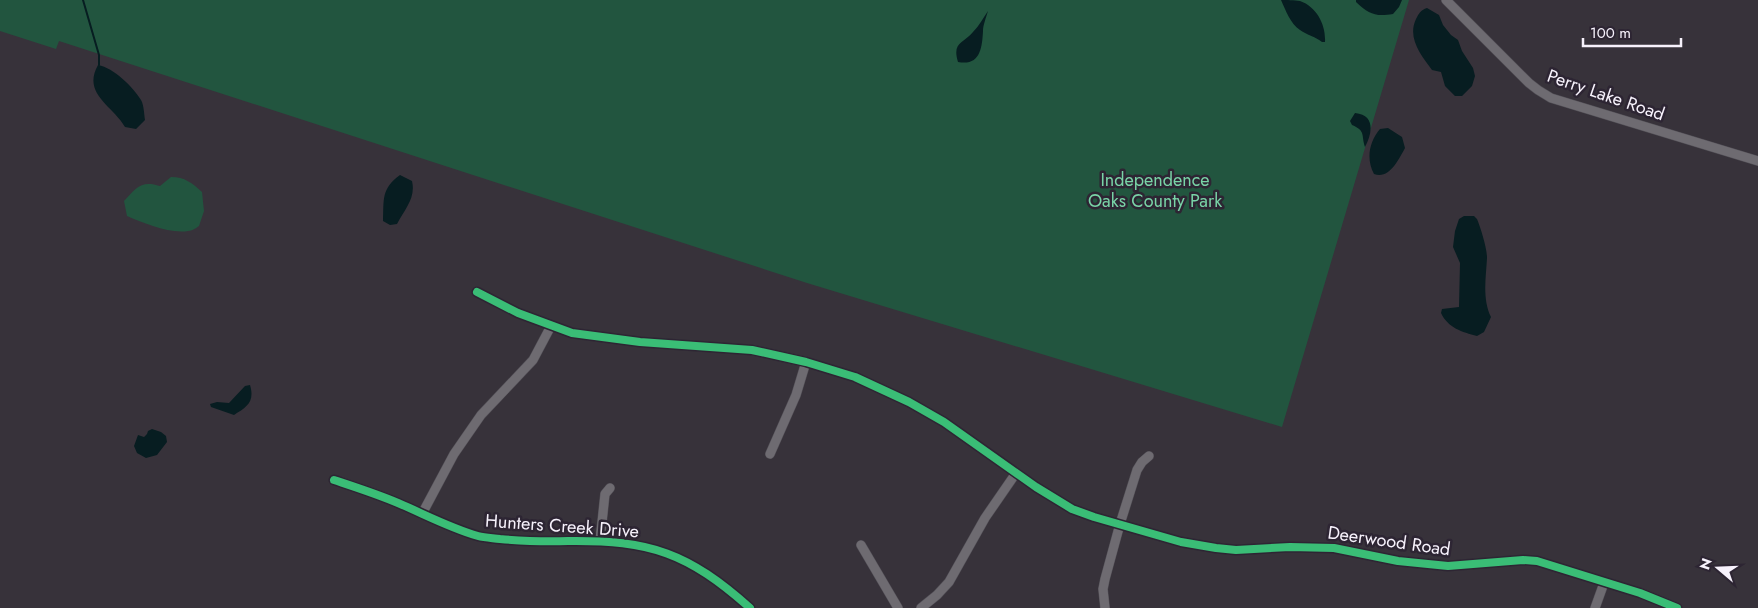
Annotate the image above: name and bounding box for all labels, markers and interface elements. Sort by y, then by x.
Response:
scale bar [1583,15,1680,47]
text: 100 m [1590,22,1631,44]
street label: Perry Lake Road [1544,63,1668,127]
park label: Independence Oaks County Park [1088,167,1222,214]
street label: Hunters Creek Drive [484,508,640,544]
street label: Deerwood Road [1326,520,1452,562]
north arrow [1693,543,1743,593]
text: N [1694,555,1717,572]

